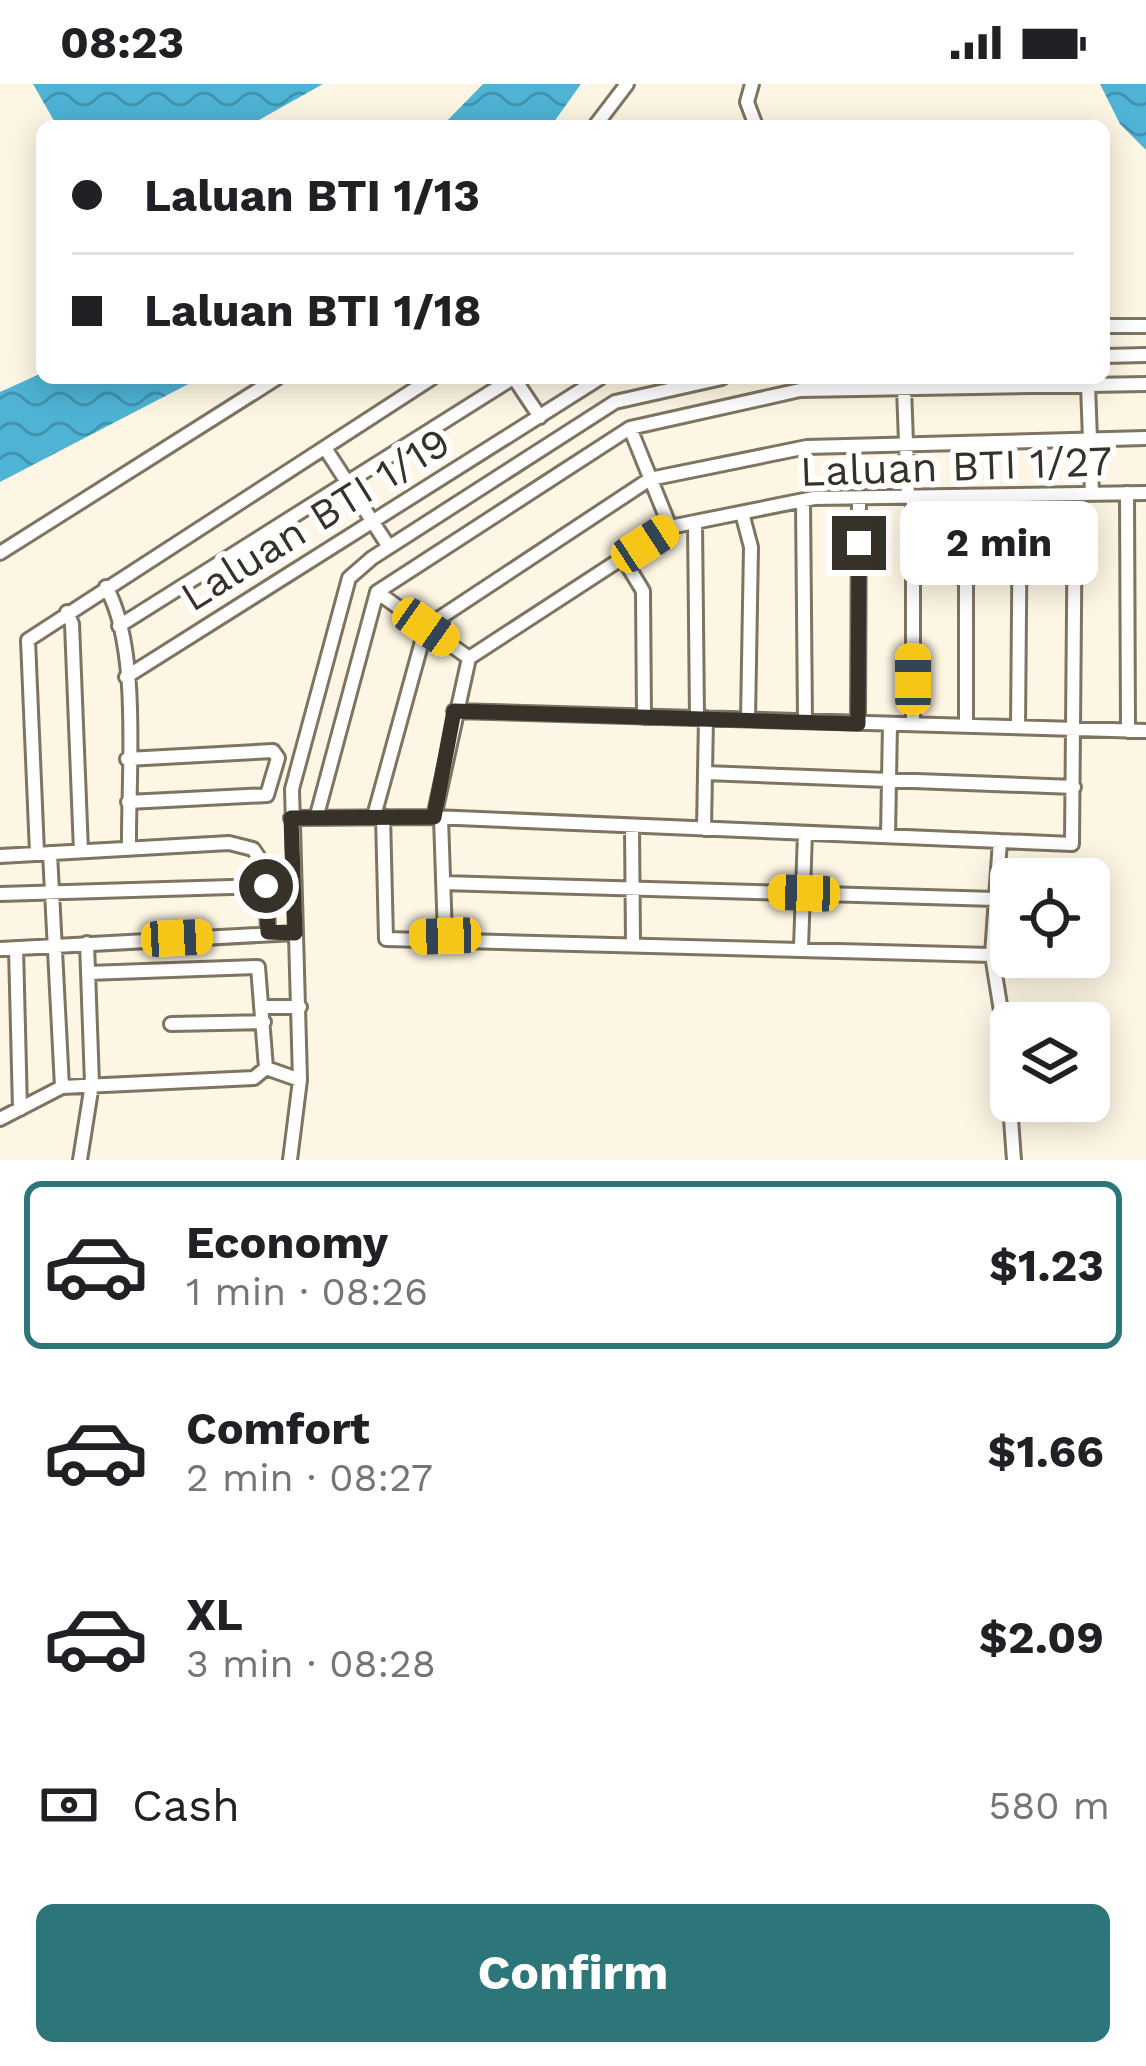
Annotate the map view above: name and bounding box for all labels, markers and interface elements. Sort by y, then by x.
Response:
text: 08:23 [60,16,184,69]
text: Laluan BTI 1/13 [144,169,480,222]
text: Laluan BTI 1/18 [144,284,481,337]
street label: Laluan BTI 1/19 [172,417,458,621]
street label: Laluan BTI 1/27 [799,436,1113,496]
callout: 2 min [901,501,1099,585]
car [605,509,685,579]
route end [832,516,886,570]
text: 2 min [946,520,1052,565]
car [386,592,466,662]
car [895,643,931,715]
map controls [990,858,1110,1122]
button: locate [990,858,1110,978]
route start [239,859,293,913]
car [767,874,841,912]
car [408,917,482,955]
car [140,918,214,958]
button: layers [990,1002,1110,1122]
icon: car [42,1211,150,1319]
text: Economy [186,1216,388,1269]
text: $1.23 [989,1239,1104,1292]
text: 1 min · 08:26 [186,1269,428,1314]
icon: car [42,1397,150,1505]
text: Comfort [186,1402,370,1455]
text: $1.66 [988,1425,1104,1478]
text: 2 min · 08:27 [186,1455,433,1500]
icon: car [42,1583,150,1691]
text: XL [186,1588,243,1641]
text: $2.09 [979,1611,1104,1664]
text: 3 min · 08:28 [186,1641,436,1686]
icon: cash [36,1772,102,1838]
text: Cash [132,1779,240,1832]
text: 580 m [989,1783,1110,1828]
button: Confirm [36,1904,1110,2042]

